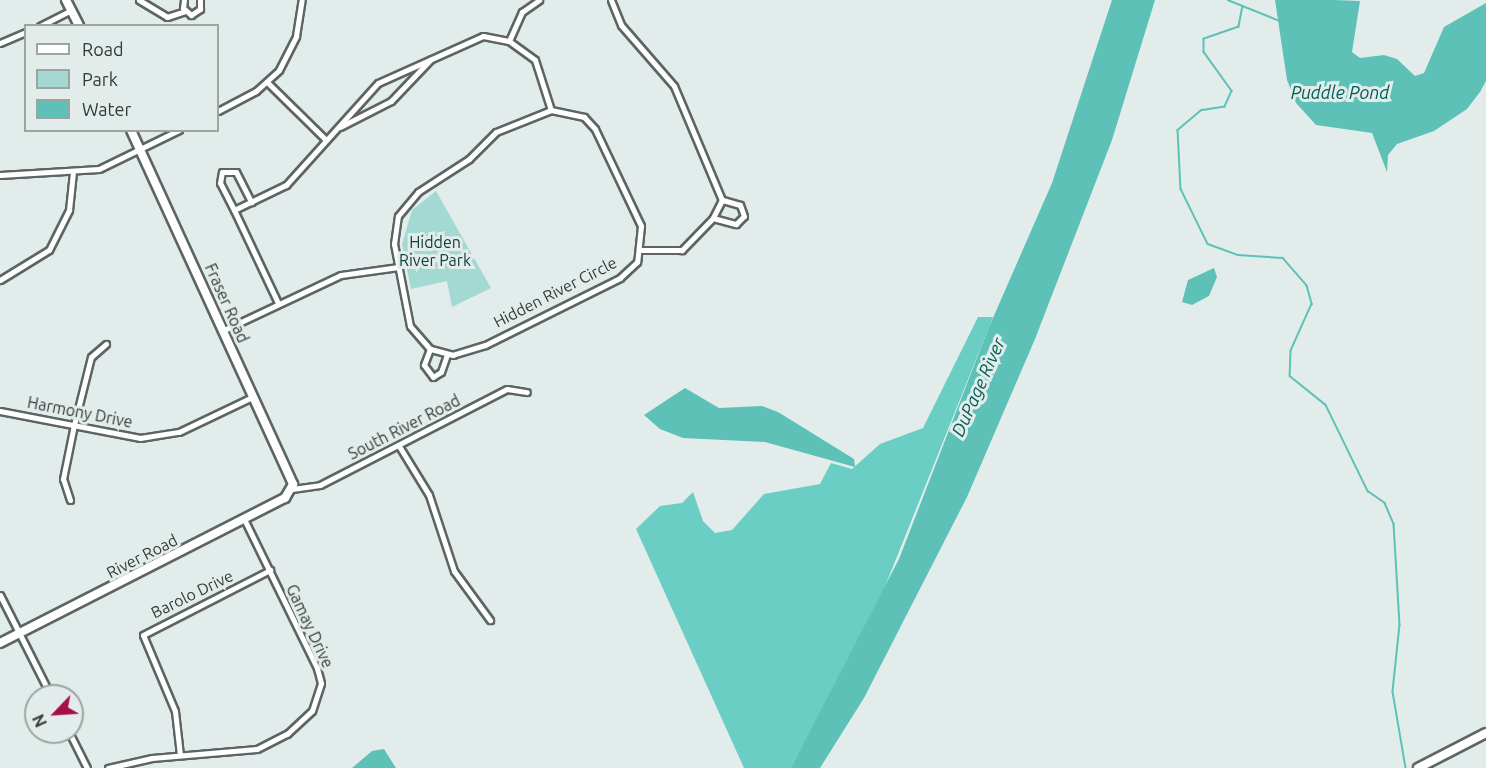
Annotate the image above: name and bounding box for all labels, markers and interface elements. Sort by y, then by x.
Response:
legend [24,24,219,132]
text: Road [82,39,124,59]
text: Park [82,69,118,89]
water label: Puddle Pond [1291,81,1389,103]
text: Water [82,99,131,119]
park label: Hidden River Park [399,232,471,270]
street label: Hidden River Circle [490,253,620,331]
street label: Fraser Road [201,260,253,346]
water label: DuPage River [947,334,1009,440]
street label: South River Road [345,391,463,463]
street label: Harmony Drive [26,392,134,432]
street label: River Road [103,530,181,582]
street label: Barolo Drive [148,566,236,622]
street label: Gamay Drive [282,581,338,671]
north arrow [24,684,84,744]
text: N [29,712,50,730]

